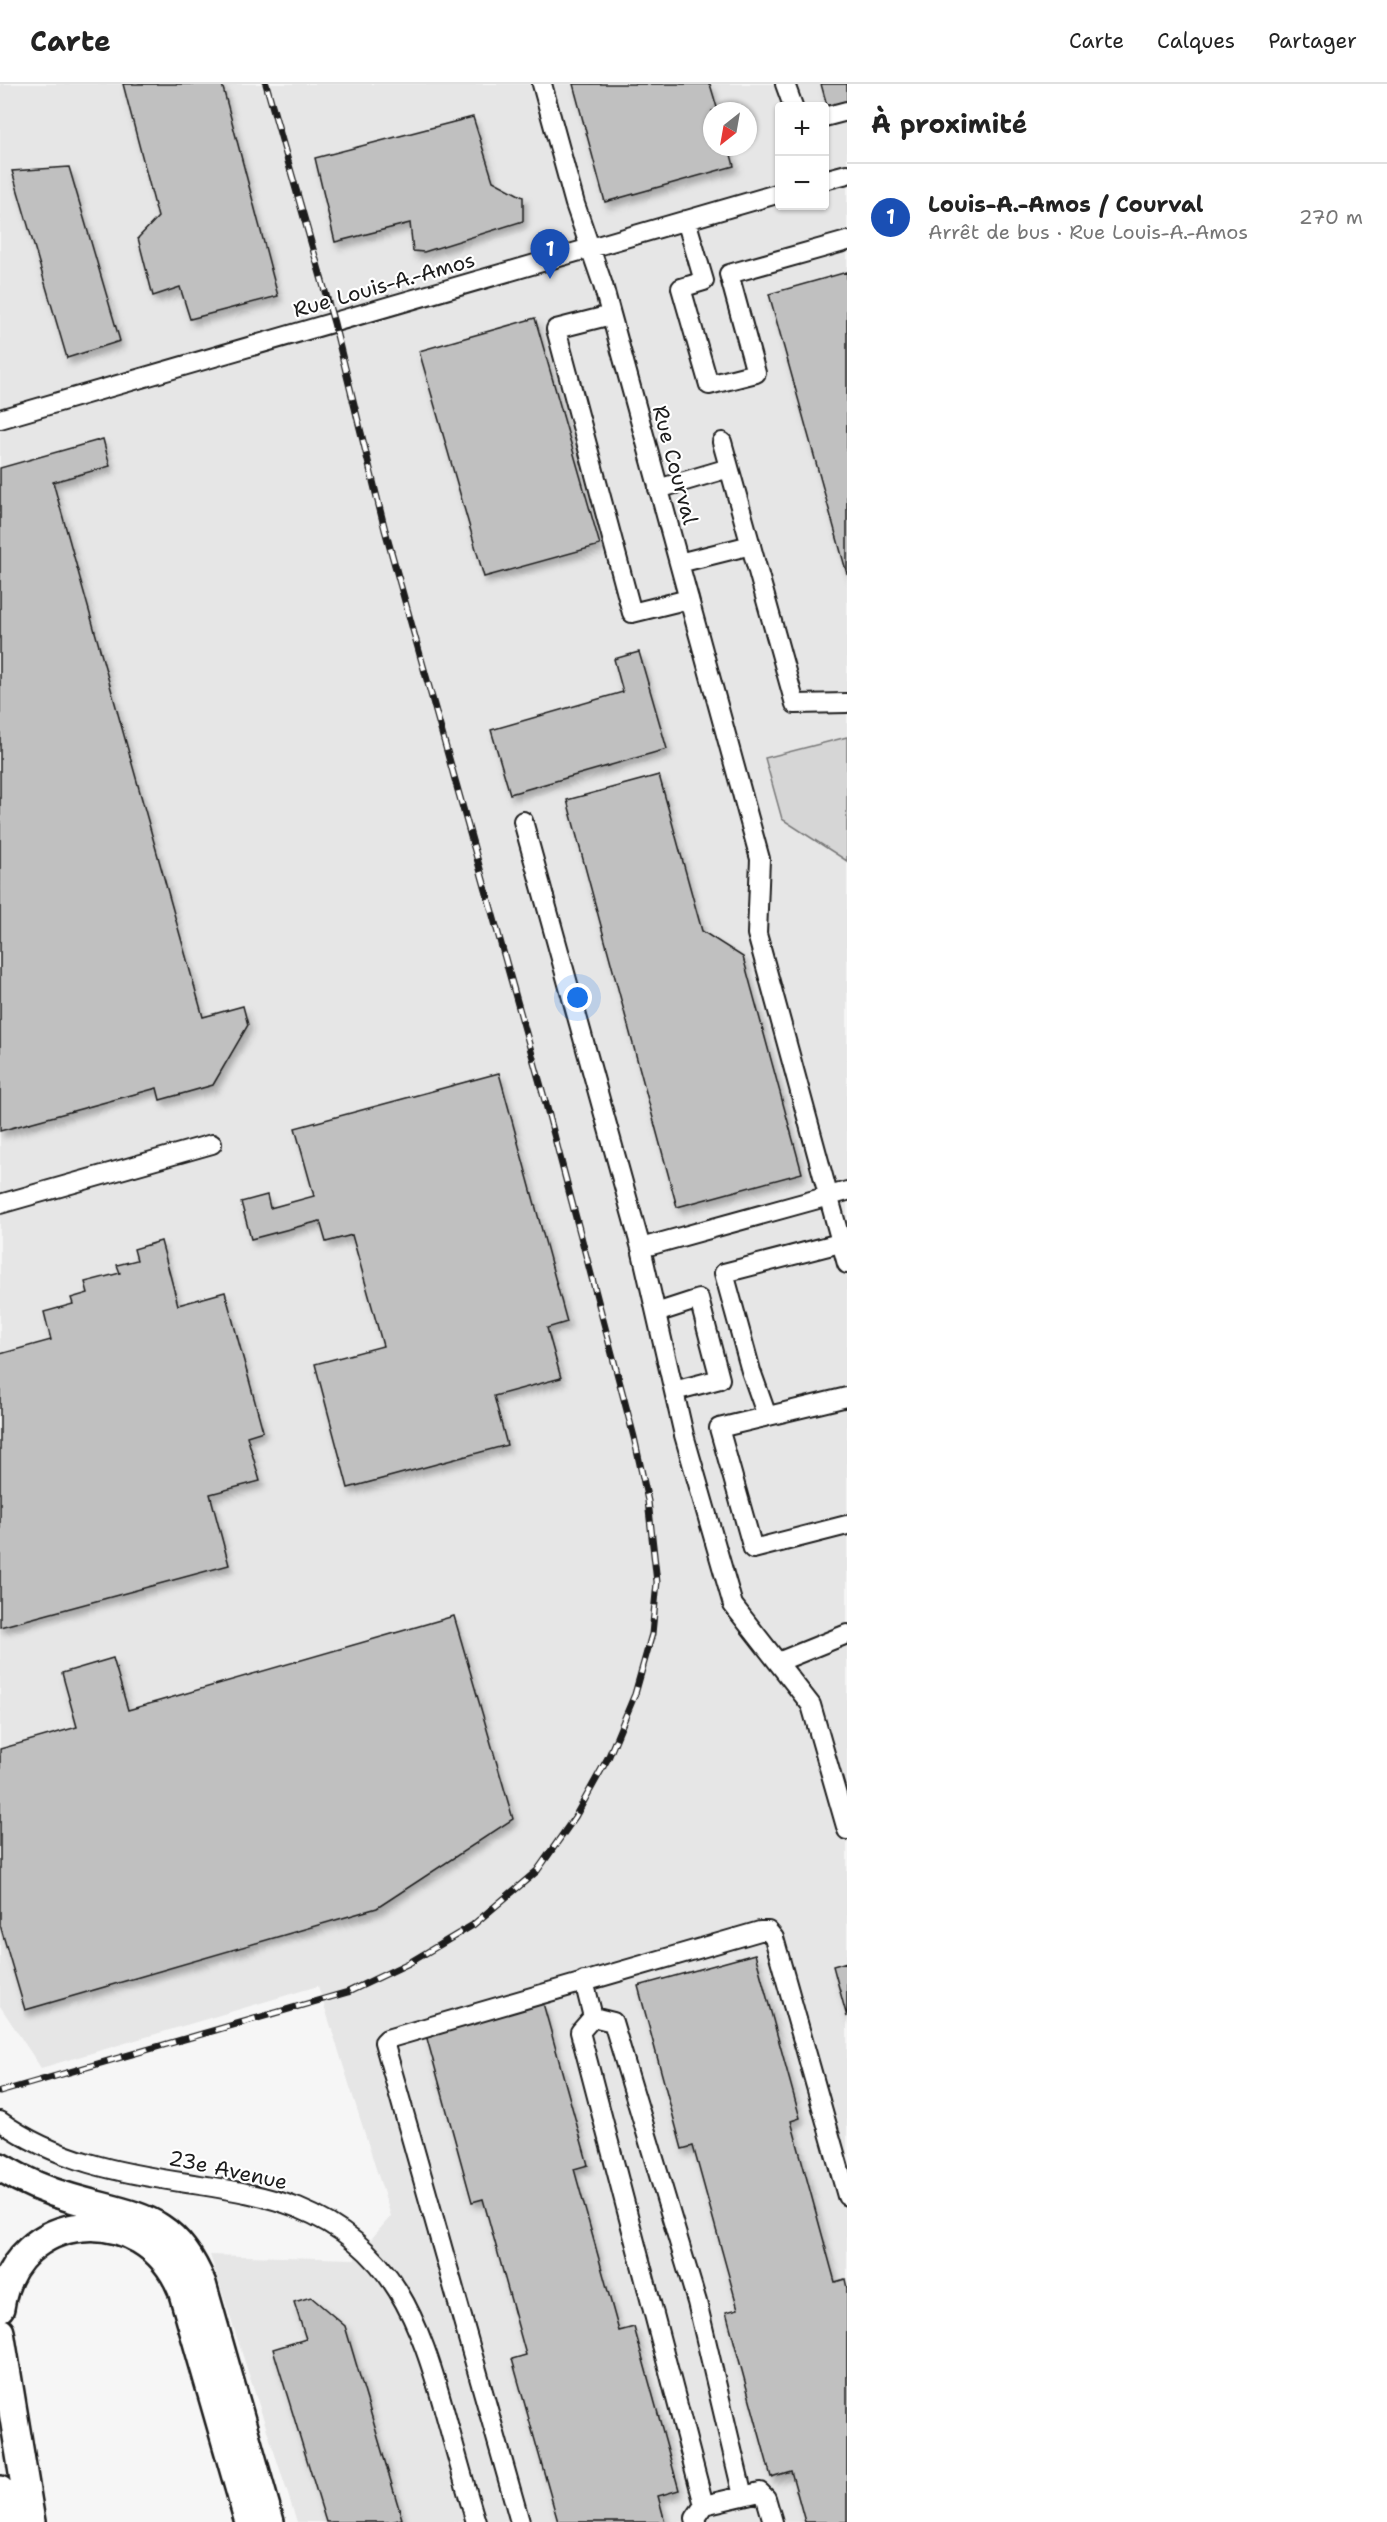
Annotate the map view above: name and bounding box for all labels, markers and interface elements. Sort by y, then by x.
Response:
text: Carte [30,22,111,60]
text: Carte [1069,27,1124,55]
text: Calques [1157,27,1235,55]
text: Partager [1268,27,1357,55]
north arrow [703,102,757,156]
map controls [775,102,829,210]
button: + [775,102,829,156]
text: À proximité [871,106,1027,141]
button: − [775,156,829,210]
text: Louis-A.-Amos / Courval [928,190,1203,219]
text: 1 [886,204,895,230]
text: 270 m [1299,204,1363,230]
text: Arrêt de bus · Rue Louis-A.-Amos [928,219,1248,245]
pin: 1 [530,230,570,279]
street label: Rue Louis-A.-Amos [290,246,478,324]
street label: Rue Courval [646,402,705,528]
your location [563,983,592,1012]
street label: 23e Avenue [166,2144,290,2196]

